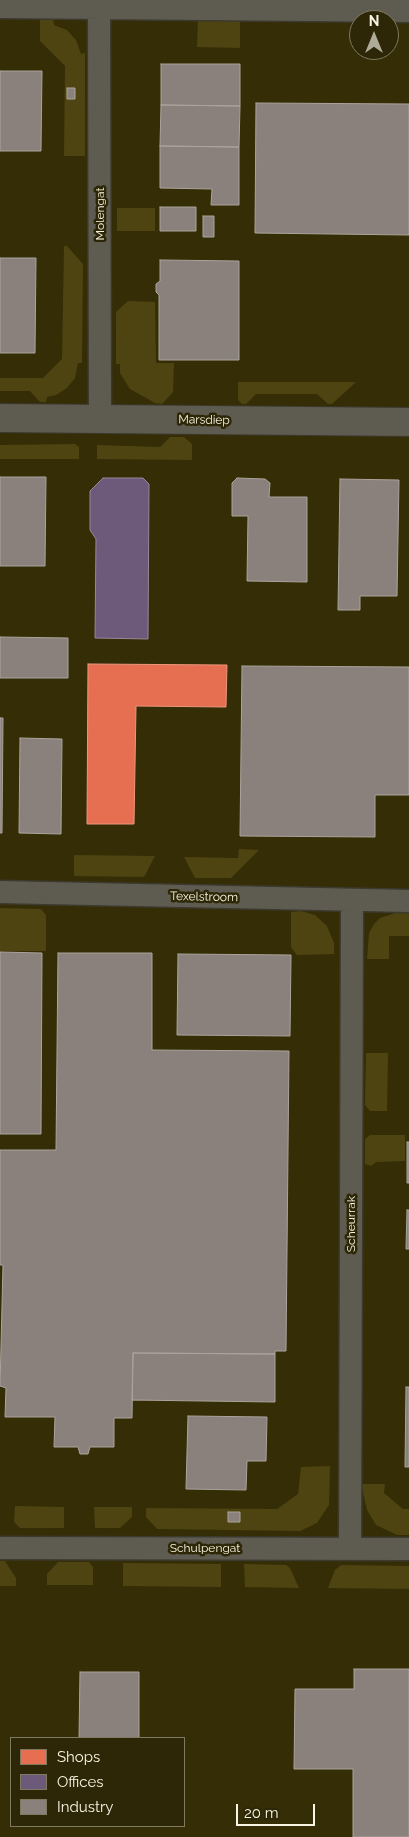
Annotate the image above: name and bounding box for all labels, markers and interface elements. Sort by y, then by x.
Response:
north arrow [349,10,399,60]
text: N [369,13,379,29]
street label: Molengat [93,188,107,240]
street label: Marsdiep [178,412,230,428]
street label: Texelstroom [170,889,238,905]
street label: Scheurrak [344,1196,358,1252]
street label: Schulpengat [170,1541,240,1555]
legend [10,1737,185,1827]
text: Shops [57,1748,100,1766]
text: Offices [57,1773,104,1791]
scale bar [239,1794,318,1826]
text: Industry [57,1798,113,1816]
text: 20 m [244,1804,279,1822]

